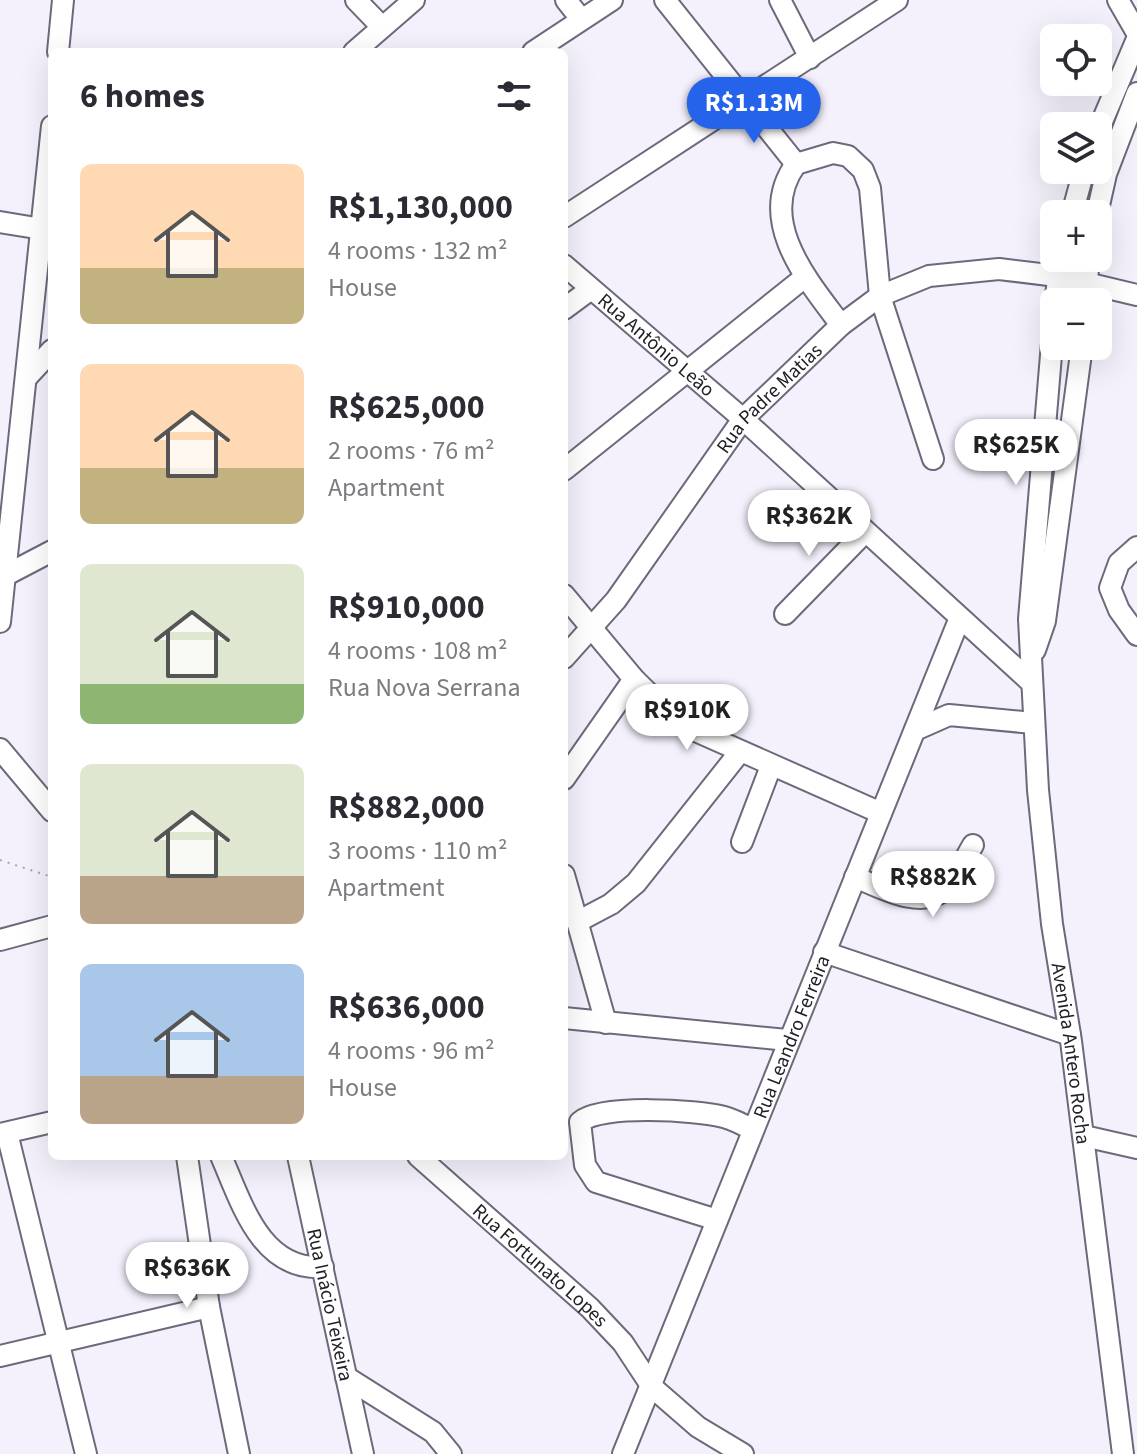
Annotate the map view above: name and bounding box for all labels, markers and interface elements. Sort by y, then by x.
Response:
map controls [1040,24,1112,360]
button: locate [1040,24,1112,96]
text: 6 homes [80,72,205,121]
icon: filters [492,74,536,118]
pin: R$1.13M [680,77,828,145]
text: R$1.13M [705,84,803,121]
button: layers [1040,112,1112,184]
text: R$1,130,000 [328,183,513,232]
icon: home [144,196,240,292]
button: + [1040,200,1112,272]
text: 4 rooms · 132 m² [328,232,507,269]
text: House [328,269,397,306]
street label: Rua Antônio Leão [591,287,720,404]
button: − [1040,288,1112,360]
street label: Rua Padre Matias [710,337,829,459]
text: R$625,000 [328,383,485,432]
icon: home [144,396,240,492]
pin: R$625K [951,419,1081,487]
text: R$625K [973,426,1059,463]
text: 2 rooms · 76 m² [328,432,495,469]
text: Apartment [328,469,445,506]
pin: R$362K [744,490,874,558]
text: R$362K [766,497,852,534]
text: R$910,000 [328,583,485,632]
icon: home [144,596,240,692]
text: 4 rooms · 108 m² [328,632,507,669]
text: Rua Nova Serrana [328,669,521,706]
pin: R$910K [622,684,752,752]
text: R$910K [644,691,730,728]
text: R$882,000 [328,783,485,832]
icon: home [144,796,240,892]
text: 3 rooms · 110 m² [328,832,507,869]
pin: R$882K [868,851,998,919]
text: R$882K [890,858,976,895]
text: Apartment [328,869,445,906]
street label: Rua Leandro Ferreira [747,951,838,1123]
street label: Avenida Antero Rocha [1044,961,1097,1146]
text: R$636,000 [328,983,485,1032]
icon: home [144,996,240,1092]
text: 4 rooms · 96 m² [328,1032,495,1069]
text: House [328,1069,397,1106]
street label: Rua Fortunato Lopes [466,1197,614,1334]
street label: Rua Inácio Teixeira [299,1226,360,1384]
pin: R$636K [122,1242,252,1310]
text: R$636K [144,1249,230,1286]

